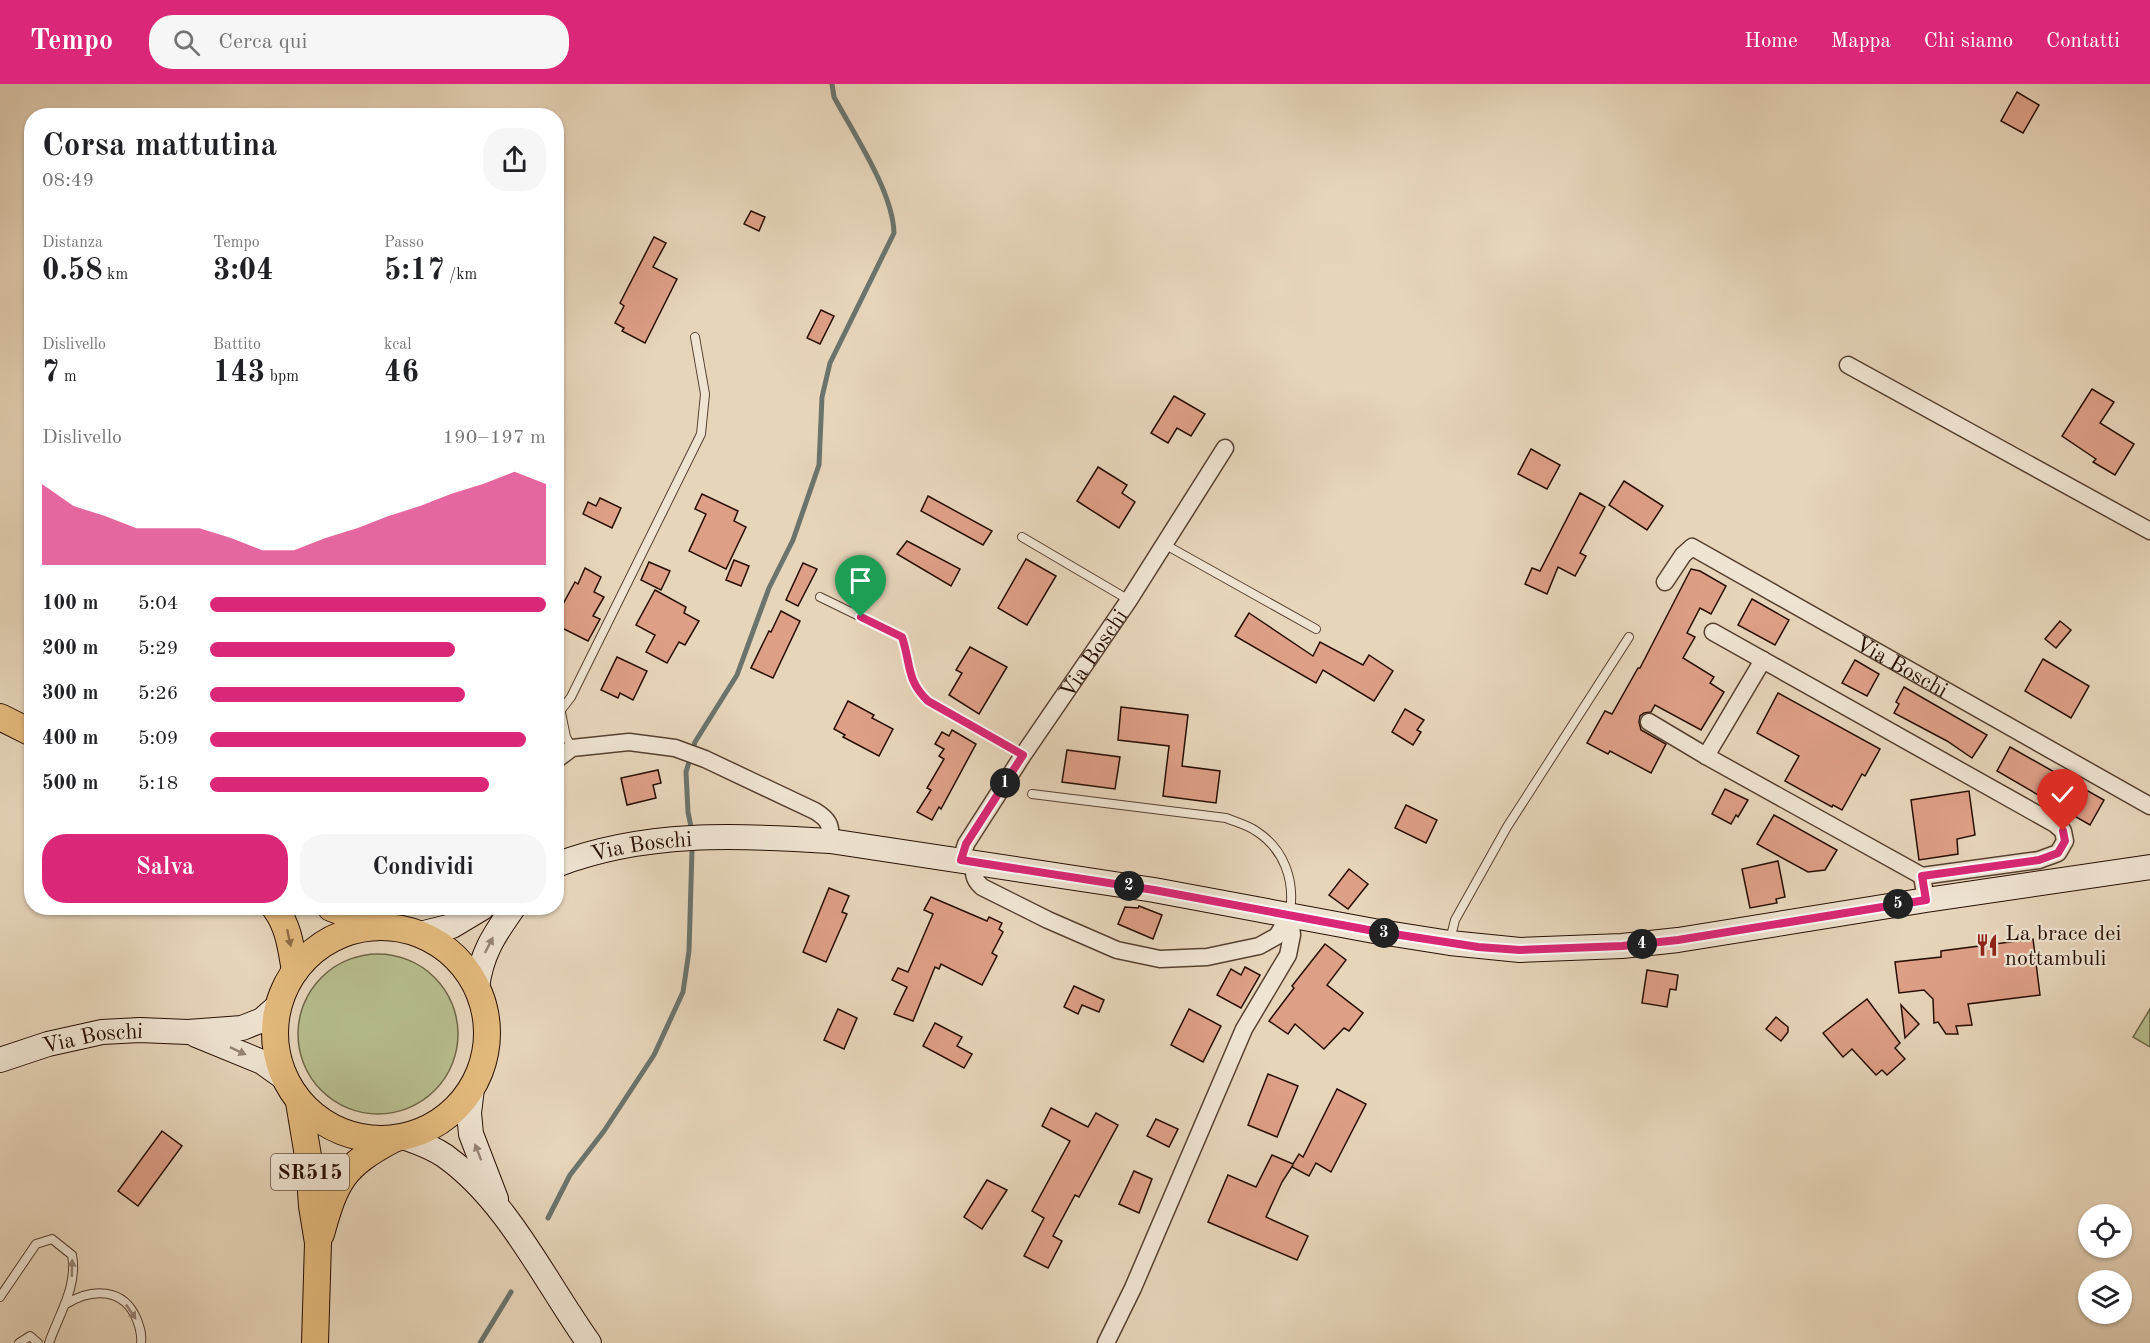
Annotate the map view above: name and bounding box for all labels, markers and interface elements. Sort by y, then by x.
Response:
search box [149,15,569,69]
icon: search [170,26,203,59]
text: Tempo [30,28,113,56]
text: Cerca qui [218,31,307,53]
text: Home [1744,31,1798,52]
text: Mappa [1831,31,1891,52]
text: Chi siamo [1924,31,2013,52]
text: Contatti [2046,31,2120,52]
button: share [483,128,546,191]
text: Corsa mattutina [42,130,277,163]
text: 08:49 [42,171,94,191]
text: Distanza [42,235,103,251]
text: Tempo [213,235,260,251]
text: Passo [384,235,424,251]
text: 0.58 [42,256,103,286]
text: 3:04 [213,256,274,286]
text: 5:17 [384,256,445,286]
text: km [103,267,128,283]
text: /km [445,267,477,283]
text: Dislivello [42,337,106,353]
text: Battito [213,337,261,353]
text: kcal [384,337,412,353]
text: 7 [42,358,59,388]
text: 143 [213,358,265,388]
text: 46 [384,358,419,388]
text: m [59,369,77,385]
text: bpm [265,369,299,385]
text: Dislivello [42,428,122,448]
text: 190–197 m [443,428,546,448]
pin [835,555,886,617]
icon: arrive [844,564,877,597]
text: 100 m [42,594,98,614]
text: 5:04 [138,594,178,614]
street label: Via Boschi [1056,606,1132,703]
street label: Via Boschi [1851,633,1951,702]
text: 200 m [42,639,98,659]
text: 5:29 [138,639,178,659]
text: 300 m [42,684,98,704]
text: 5:26 [138,684,178,704]
text: 400 m [42,729,98,749]
text: 5:09 [138,729,178,749]
pin: 1 [990,768,1020,798]
pin [2037,769,2088,831]
text: 500 m [42,774,98,794]
text: 5:18 [138,774,178,794]
text: 1 [1000,775,1010,791]
icon: check [2046,778,2079,811]
street label: Via Boschi [589,829,693,866]
button: Salva [42,834,288,903]
button: Condividi [300,834,546,903]
pin: 2 [1114,871,1144,901]
text: 2 [1124,878,1134,894]
pin: 5 [1883,889,1913,919]
text: 5 [1893,896,1903,912]
pin: 3 [1369,918,1399,948]
place label: La brace dei nottambuli [2005,923,2121,970]
text: 3 [1379,925,1389,941]
one-way arrow [285,929,294,948]
pin: 4 [1627,929,1657,959]
restaurant icon: La brace dei nottambuli [1974,932,2000,958]
one-way arrow [483,936,493,954]
text: 4 [1637,936,1647,952]
street label: Via Boschi [40,1021,144,1058]
one-way arrow [229,1046,246,1055]
one-way arrow [473,1143,482,1161]
road number: SR515 [271,1154,349,1190]
map controls [2078,1204,2132,1324]
button: locate [2078,1204,2132,1258]
one-way arrow [67,1258,77,1277]
button: layers [2078,1270,2132,1324]
one-way arrow [125,1304,136,1320]

